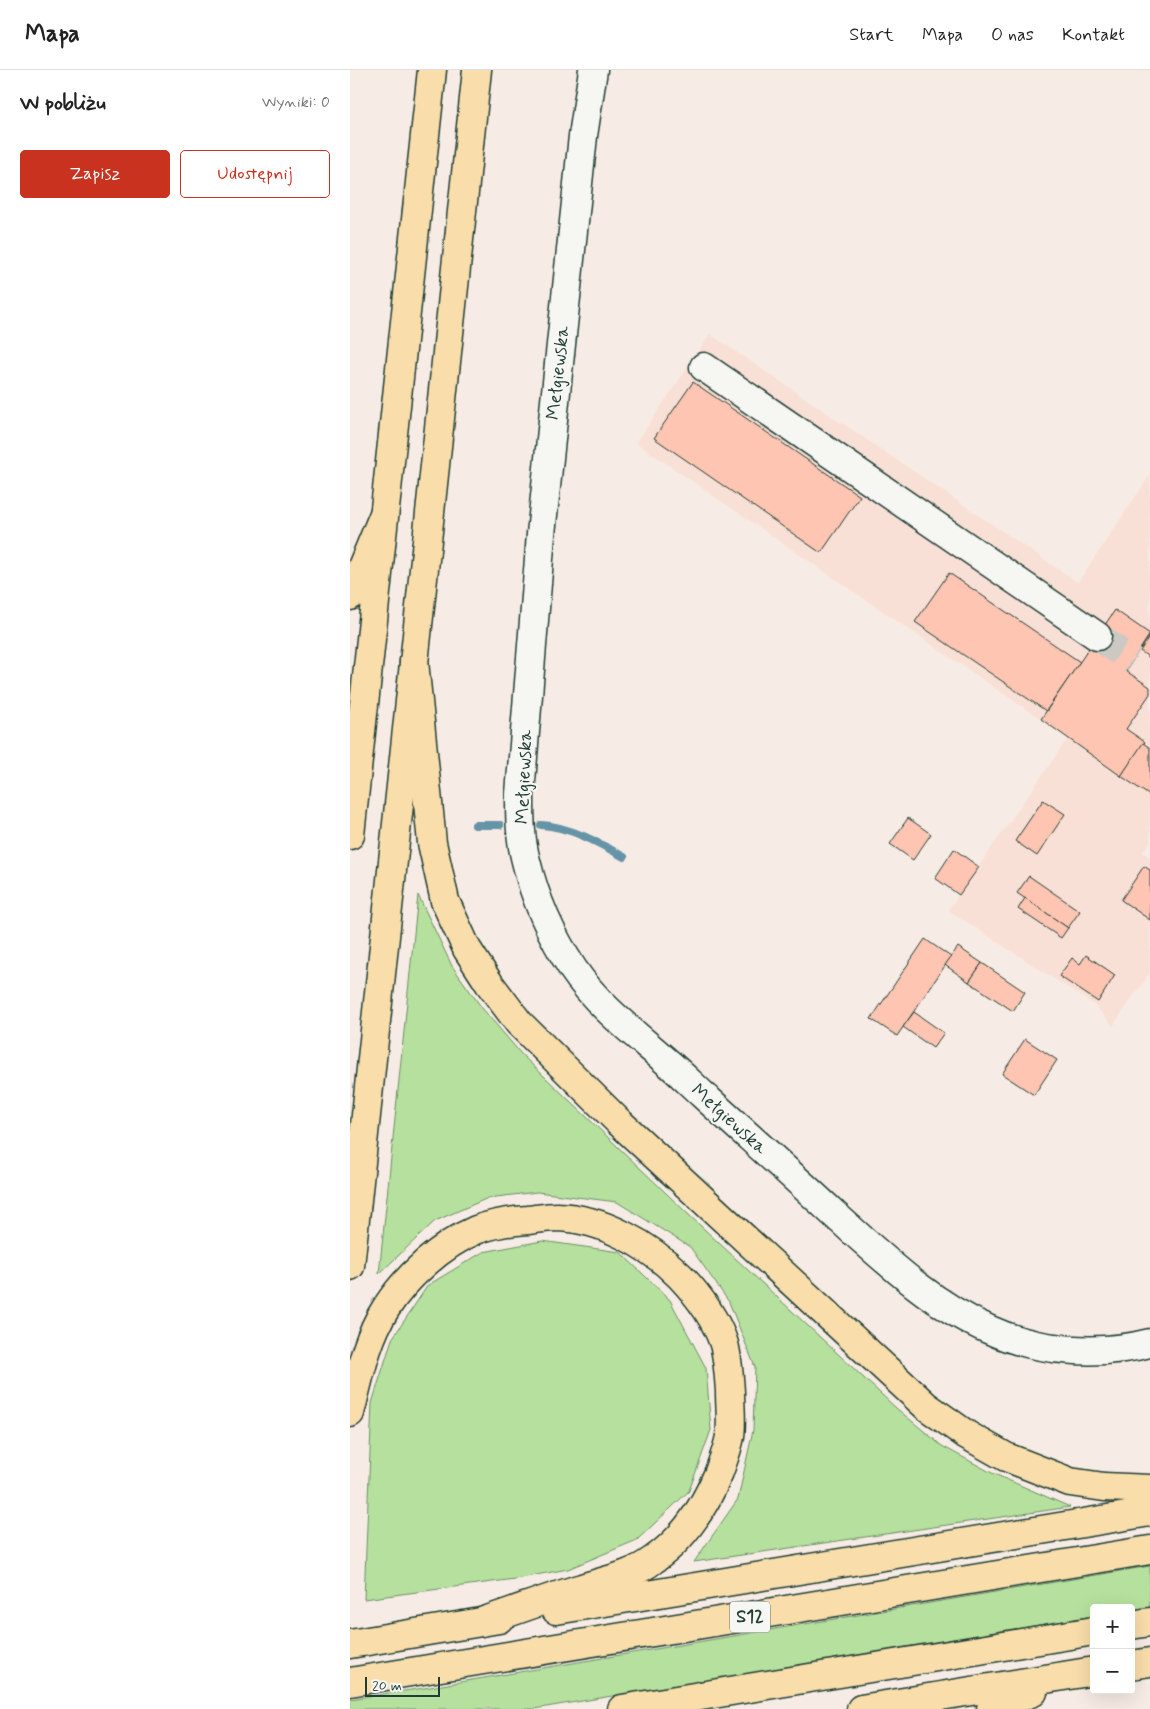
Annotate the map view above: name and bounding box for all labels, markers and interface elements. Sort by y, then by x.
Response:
text: Mapa [25,19,80,50]
text: Start [849,23,894,47]
text: Mapa [922,23,963,47]
text: O nas [991,23,1034,47]
text: Kontakt [1062,23,1125,47]
text: W pobliżu [20,89,106,117]
text: Wyniki: 0 [262,92,330,113]
button: Zapisz [20,150,170,198]
button: Udostępnij [180,150,330,198]
street label: Mełgiewska [541,324,576,421]
street label: Mełgiewska [510,729,539,825]
street label: Mełgiewska [685,1078,773,1161]
road number: S12 [730,1601,770,1632]
map controls [1090,1604,1135,1694]
button: + [1090,1604,1135,1649]
button: − [1090,1649,1135,1694]
scale bar [365,1674,440,1697]
text: 20 m [372,1677,402,1695]

